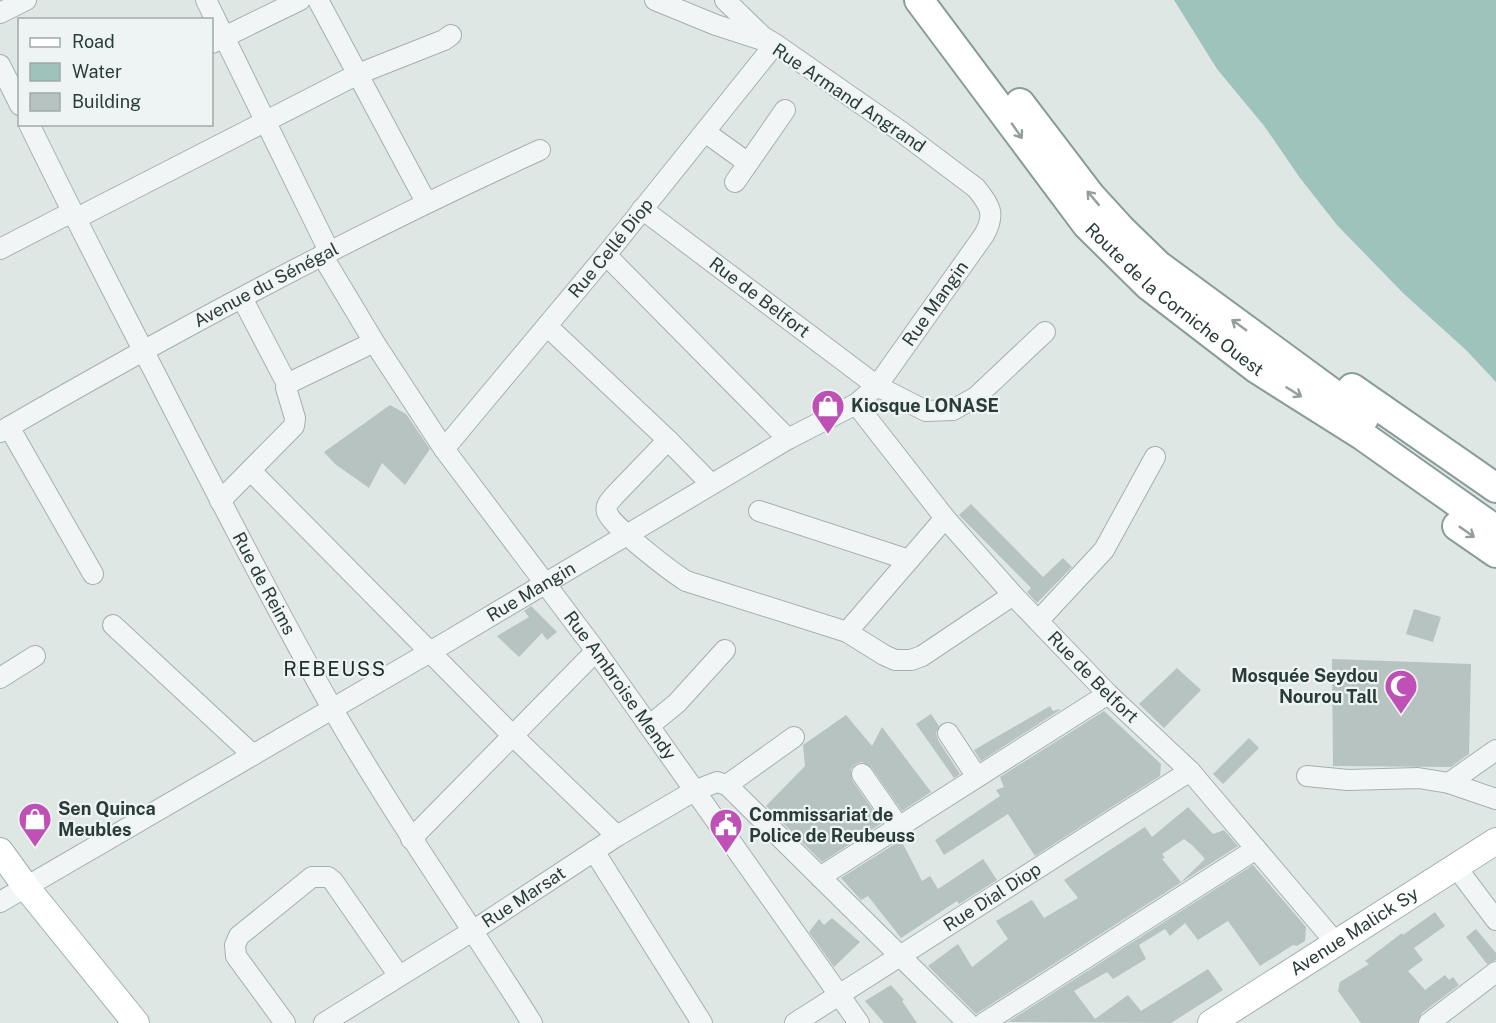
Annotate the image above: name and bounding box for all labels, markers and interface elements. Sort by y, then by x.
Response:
legend [18,18,213,126]
text: Road [72,31,115,52]
street label: Rue Armand Angrand [769,39,930,157]
text: Water [72,61,122,82]
text: Building [72,91,141,112]
one-way arrow [1011,122,1023,138]
one-way arrow [1086,190,1100,206]
street label: Rue Cellé Diop [564,194,657,302]
street label: Route de la Corniche Ouest [1081,218,1268,380]
street label: Avenue du Sénégal [190,238,342,331]
street label: Rue de Belfort [705,252,814,342]
street label: Rue Mangin [898,257,972,350]
one-way arrow [1231,319,1247,332]
one-way arrow [1285,387,1302,399]
shop icon: Kiosque LONASE [810,388,846,435]
place label: Kiosque LONASE [851,395,999,416]
one-way arrow [1458,526,1474,538]
street label: Rue de Reims [229,528,300,638]
street label: Rue Mangin [483,557,579,626]
street label: Rue Ambroise Mendy [560,607,681,764]
street label: Rue de Belfort [1044,627,1143,727]
district label: REBEUSS [283,657,387,681]
place label: Mosquée Seydou Nourou Tall [1231,665,1378,707]
mosque icon: Mosquée Seydou Nourou Tall [1383,668,1419,715]
place label: Sen Quinca Meubles [58,798,156,840]
shop icon: Sen Quinca Meubles [17,801,53,848]
place label: Commissariat de Police de Reubeuss [749,804,915,846]
public building icon: Commissariat de Police de Reubeuss [708,807,744,854]
street label: Rue Dial Diop [939,858,1045,936]
street label: Rue Marsat [478,862,569,932]
street label: Avenue Malick Sy [1286,882,1422,980]

